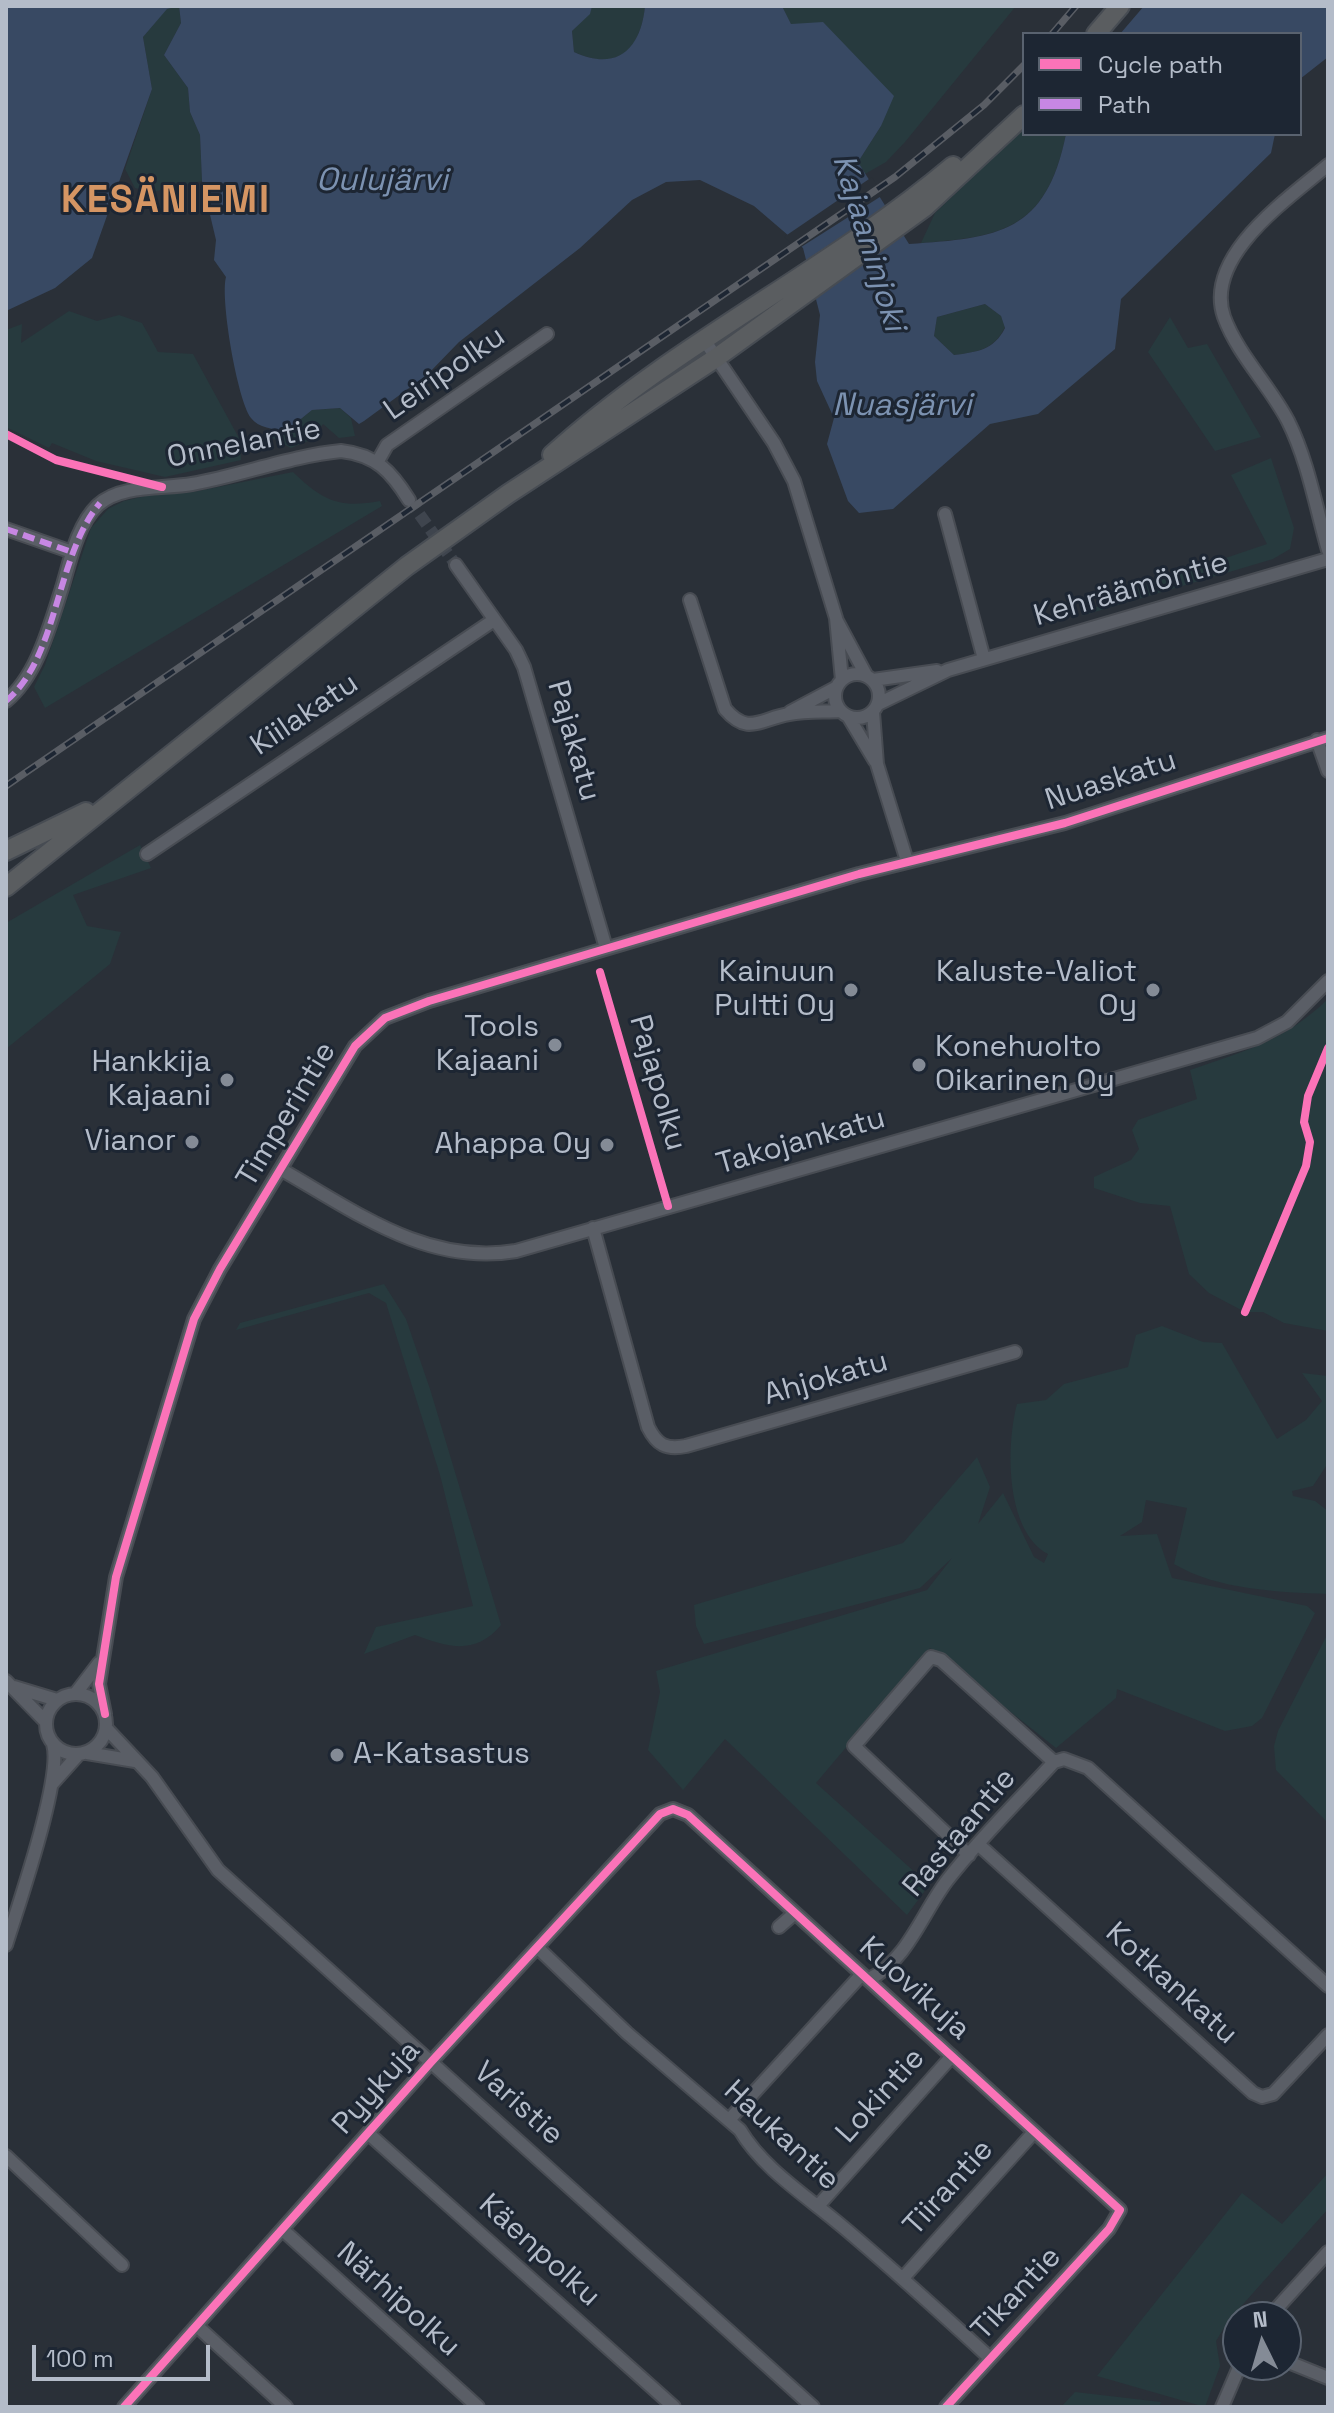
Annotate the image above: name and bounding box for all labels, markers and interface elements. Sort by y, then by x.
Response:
legend [1022,32,1302,136]
text: Cycle path [1098,49,1223,80]
text: Path [1098,89,1151,120]
water label: Kajaaninjoki [823,150,913,336]
water label: Oulujärvi [316,162,448,200]
district label: KESÄNIEMI [61,179,271,225]
street label: Leiripolku [377,319,513,429]
water label: Nuasjärvi [832,387,972,425]
street label: Onnelantie [164,411,324,477]
street label: Kehräämöntie [1030,545,1232,635]
street label: Kiilakatu [244,666,366,764]
street label: Pajakatu [539,677,607,805]
street label: Nuaskatu [1041,743,1181,819]
place label: Kainuun Pultti Oy [714,955,835,1026]
place label: Kaluste-Valiot Oy [936,955,1137,1026]
marker: Kainuun Pultti Oy [842,981,860,999]
marker: Kaluste-Valiot Oy [1144,981,1162,999]
place label: Tools Kajaani [436,1010,539,1080]
street label: Pajapolku [620,1011,694,1155]
place label: Konehuolto Oikarinen Oy [935,1030,1115,1100]
street label: Timperintie [230,1036,344,1194]
marker: Tools Kajaani [546,1036,564,1054]
place label: Hankkija Kajaani [91,1045,211,1116]
marker: Konehuolto Oikarinen Oy [910,1056,928,1074]
marker: Hankkija Kajaani [218,1071,236,1089]
street label: Takojankatu [713,1101,889,1183]
place label: Vianor [85,1124,176,1160]
place label: Ahappa Oy [434,1127,591,1163]
marker: Vianor [183,1133,201,1151]
marker: Ahappa Oy [598,1136,616,1154]
street label: Ahjokatu [760,1344,892,1414]
place label: A-Katsastus [353,1737,530,1773]
marker: A-Katsastus [328,1746,346,1764]
street label: Rastaantie [896,1761,1024,1905]
street label: Kotkankatu [1098,1915,1244,2053]
street label: Kuovikuja [851,1930,977,2048]
street label: Pyykuja [326,2034,428,2142]
street label: Lokintie [829,2041,933,2151]
street label: Varistie [466,2055,570,2153]
street label: Haukantie [716,2073,846,2199]
street label: Tiirantie [896,2132,1002,2244]
street label: Käenpolku [471,2187,607,2315]
street label: Närhipolku [329,2235,467,2365]
street label: Tikantie [965,2240,1069,2348]
north arrow [1222,2301,1302,2381]
text: N [1252,2304,1269,2334]
scale bar [36,2329,214,2379]
text: 100 m [46,2343,114,2374]

